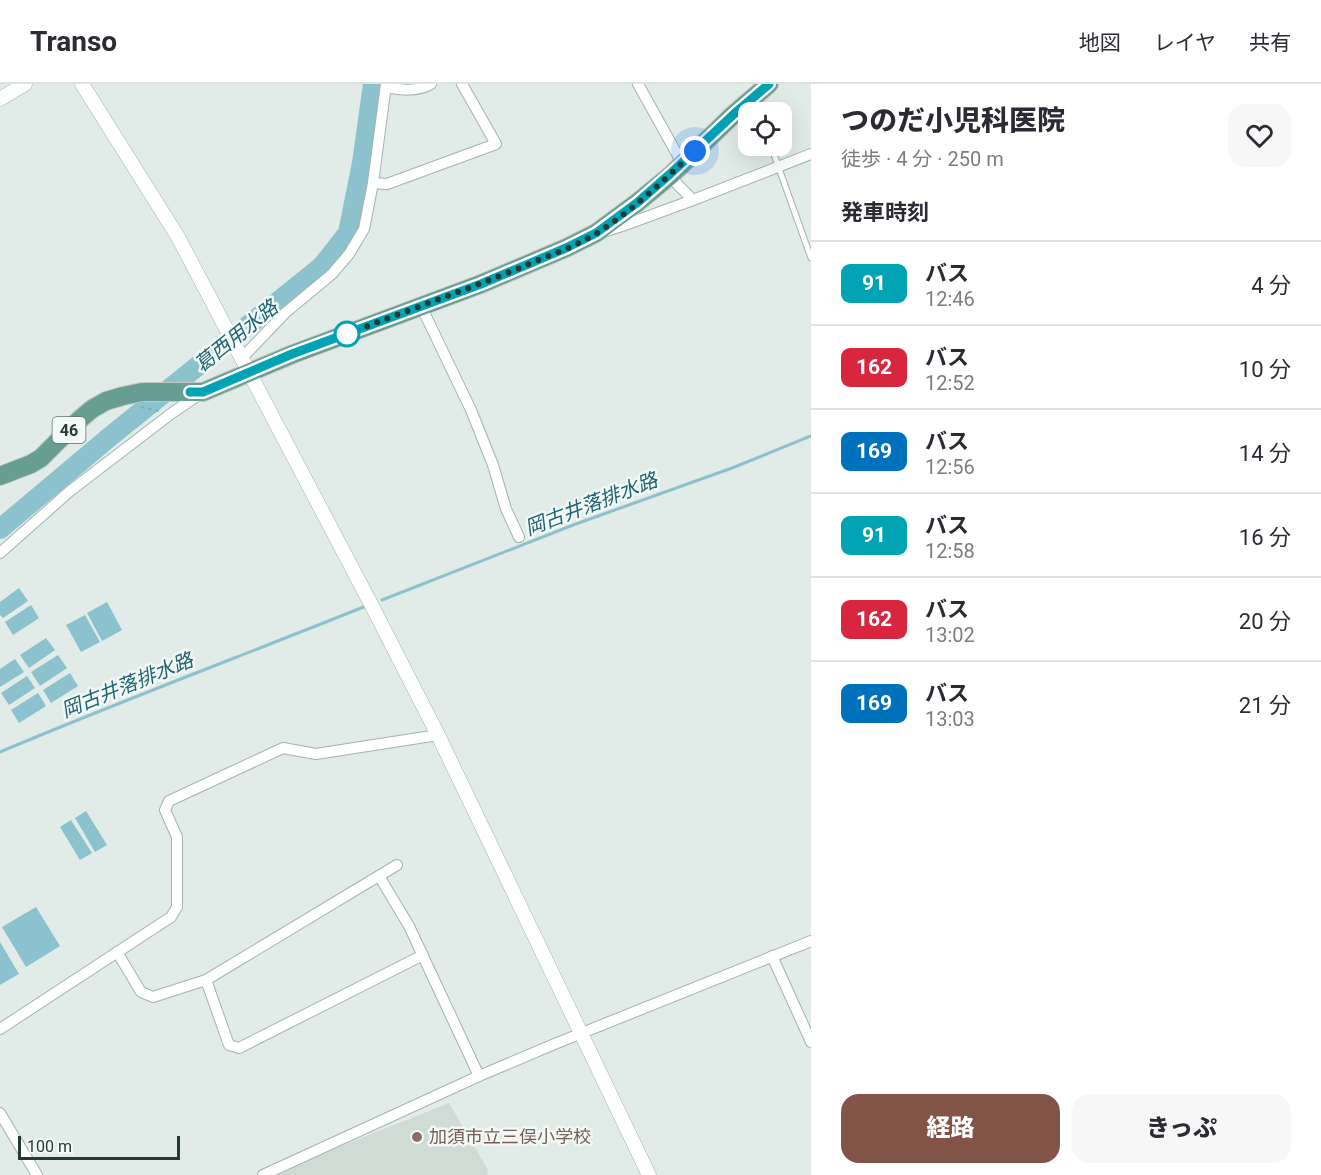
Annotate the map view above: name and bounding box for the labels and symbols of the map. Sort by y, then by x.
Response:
your location [680,136,710,166]
water label: 葛西用水路 [190,294,284,377]
unlabelled marker [334,321,360,347]
road number: 46 [52,417,86,443]
water label: 岡古井落排水路 [521,467,663,540]
water label: 岡古井落排水路 [58,647,198,722]
place label: 加須市立三俣小学校 [429,1126,591,1147]
marker: 加須市立三俣小学校 [410,1130,424,1144]
scale bar [18,1133,180,1160]

